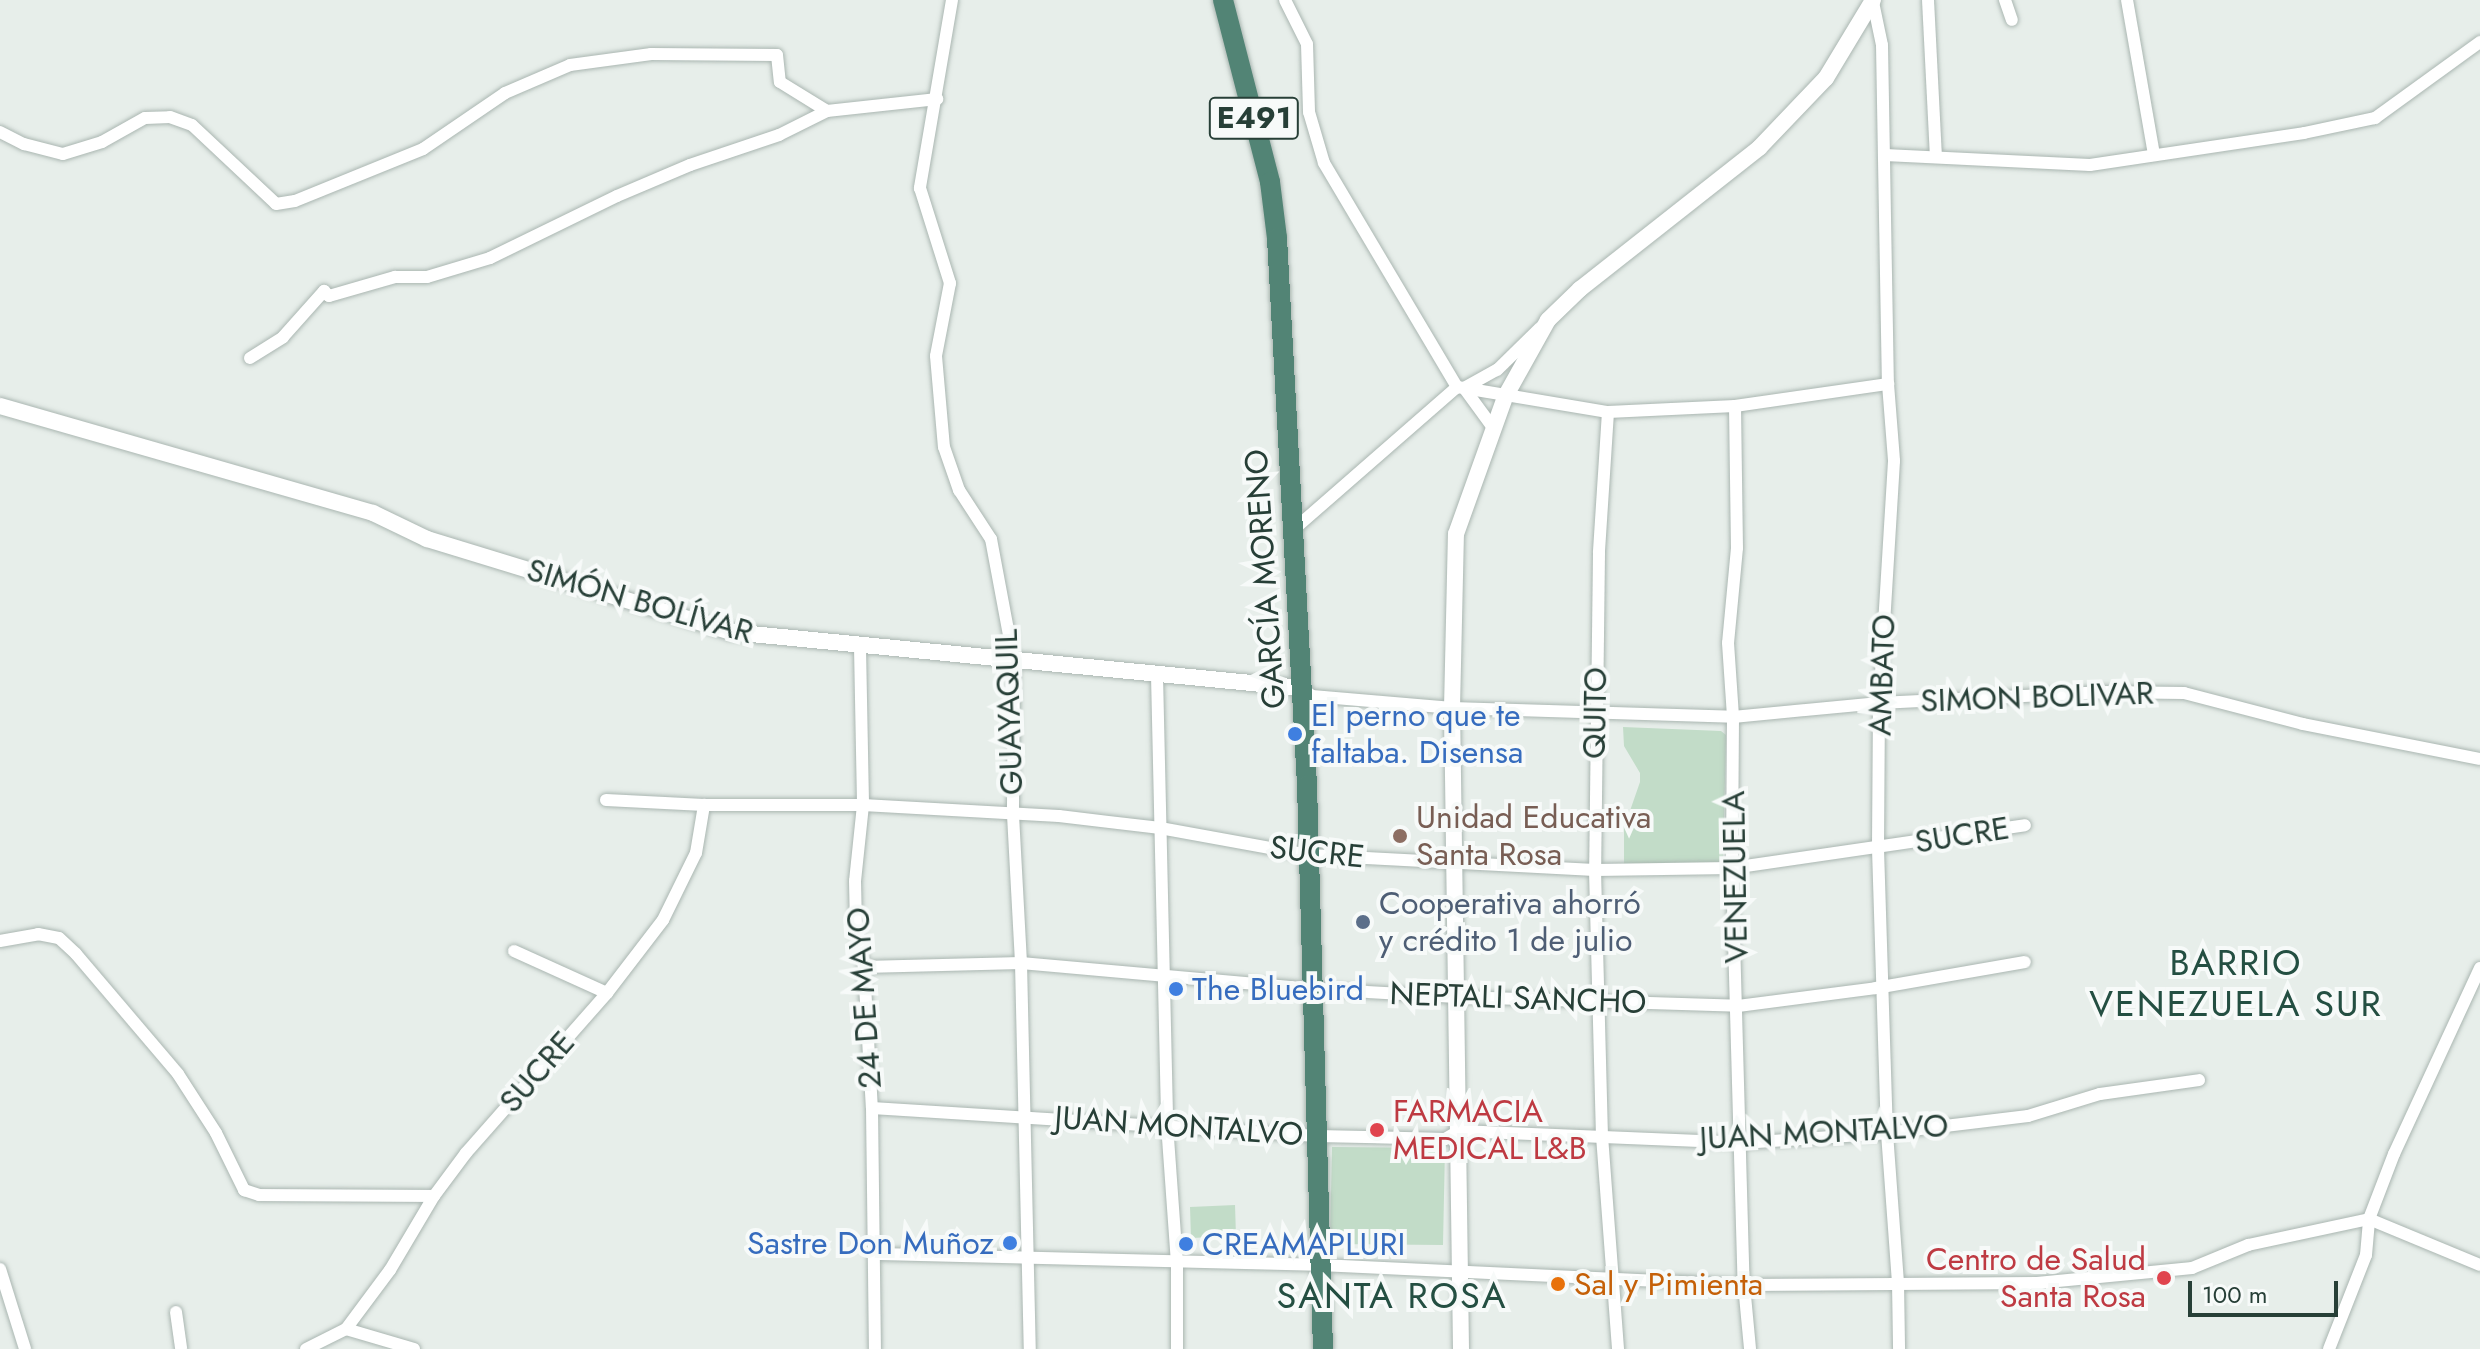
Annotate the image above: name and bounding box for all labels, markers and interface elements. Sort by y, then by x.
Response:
road number: E491 [1208,92,1300,144]
street label: GARCÍA MORENO [1237,448,1293,710]
street label: SIMÓN BOLÍVAR [523,550,757,652]
street label: AMBATO [1861,613,1903,737]
street label: GUAYAQUIL [987,628,1031,796]
street label: QUITO [1575,667,1615,759]
street label: SIMON BOLIVAR [1920,674,2154,720]
place label: El perno que te faltaba. Disensa [1311,697,1523,772]
marker: El perno que te faltaba. Disensa [1286,725,1304,743]
street label: VENEZUELA [1714,790,1756,964]
place label: Unidad Educativa Santa Rosa [1416,799,1651,874]
street label: SUCRE [1912,809,2012,861]
marker: Unidad Educativa Santa Rosa [1391,827,1409,845]
street label: SUCRE [1268,828,1366,876]
place label: Cooperativa ahorró y crédito 1 de julio [1379,885,1641,960]
street label: 24 DE MAYO [839,906,889,1090]
marker: Cooperativa ahorró y crédito 1 de julio [1354,913,1372,931]
district label: BARRIO VENEZUELA SUR [2089,940,2383,1025]
place label: The Bluebird [1192,970,1364,1008]
street label: NEPTALI SANCHO [1389,974,1647,1022]
marker: The Bluebird [1167,980,1185,998]
street label: SUCRE [491,1024,583,1120]
place label: FARMACIA MEDICAL L&B [1393,1093,1587,1168]
street label: JUAN MONTALVO [1053,1098,1305,1154]
street label: JUAN MONTALVO [1699,1106,1949,1158]
marker: FARMACIA MEDICAL L&B [1368,1121,1386,1139]
place label: Sastre Don Muñoz [747,1224,994,1262]
place label: CREAMAPLURI [1202,1225,1405,1263]
marker: Sastre Don Muñoz [1001,1234,1019,1252]
marker: CREAMAPLURI [1177,1235,1195,1253]
place label: Centro de Salud Santa Rosa [1926,1241,2146,1316]
place label: Sal y Pimienta [1574,1265,1763,1303]
scale bar [2192,1265,2342,1315]
marker: Centro de Salud Santa Rosa [2153,1267,2175,1289]
district label: SANTA ROSA [1276,1274,1508,1318]
marker: Sal y Pimienta [1549,1275,1567,1293]
text: 100 m [2202,1277,2268,1312]

